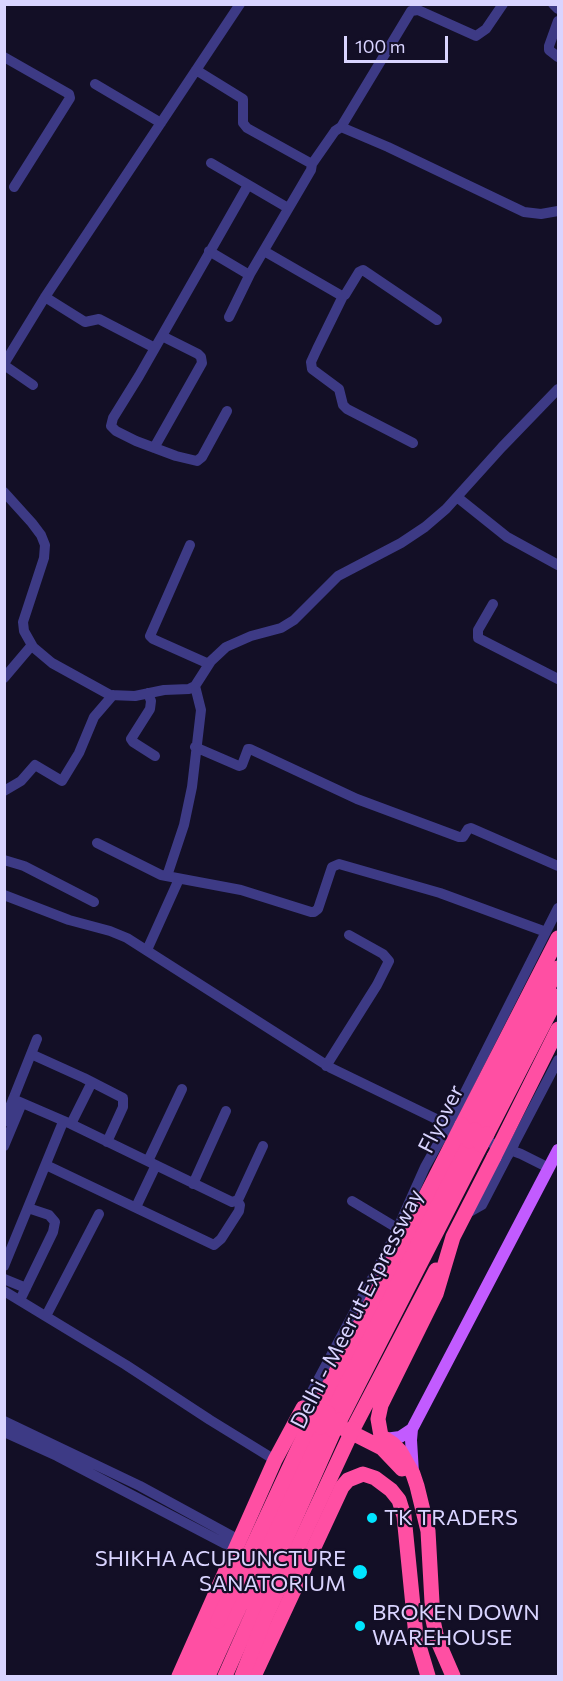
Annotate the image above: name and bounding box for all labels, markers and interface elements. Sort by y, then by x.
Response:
scale bar [347,24,450,62]
text: 100 m [355,35,405,57]
street label: Flyover [413,1080,469,1158]
street label: Delhi - Meerut Expressway [285,1185,429,1433]
place label: TK TRADERS [384,1505,518,1531]
marker: TK TRADERS [365,1511,379,1525]
place label: SHIKHA ACUPUNCTURE SANATORIUM [95,1546,346,1598]
marker: SHIKHA ACUPUNCTURE SANATORIUM [351,1563,369,1581]
place label: BROKEN DOWN WAREHOUSE [372,1600,540,1652]
marker: BROKEN DOWN WAREHOUSE [353,1619,367,1633]

